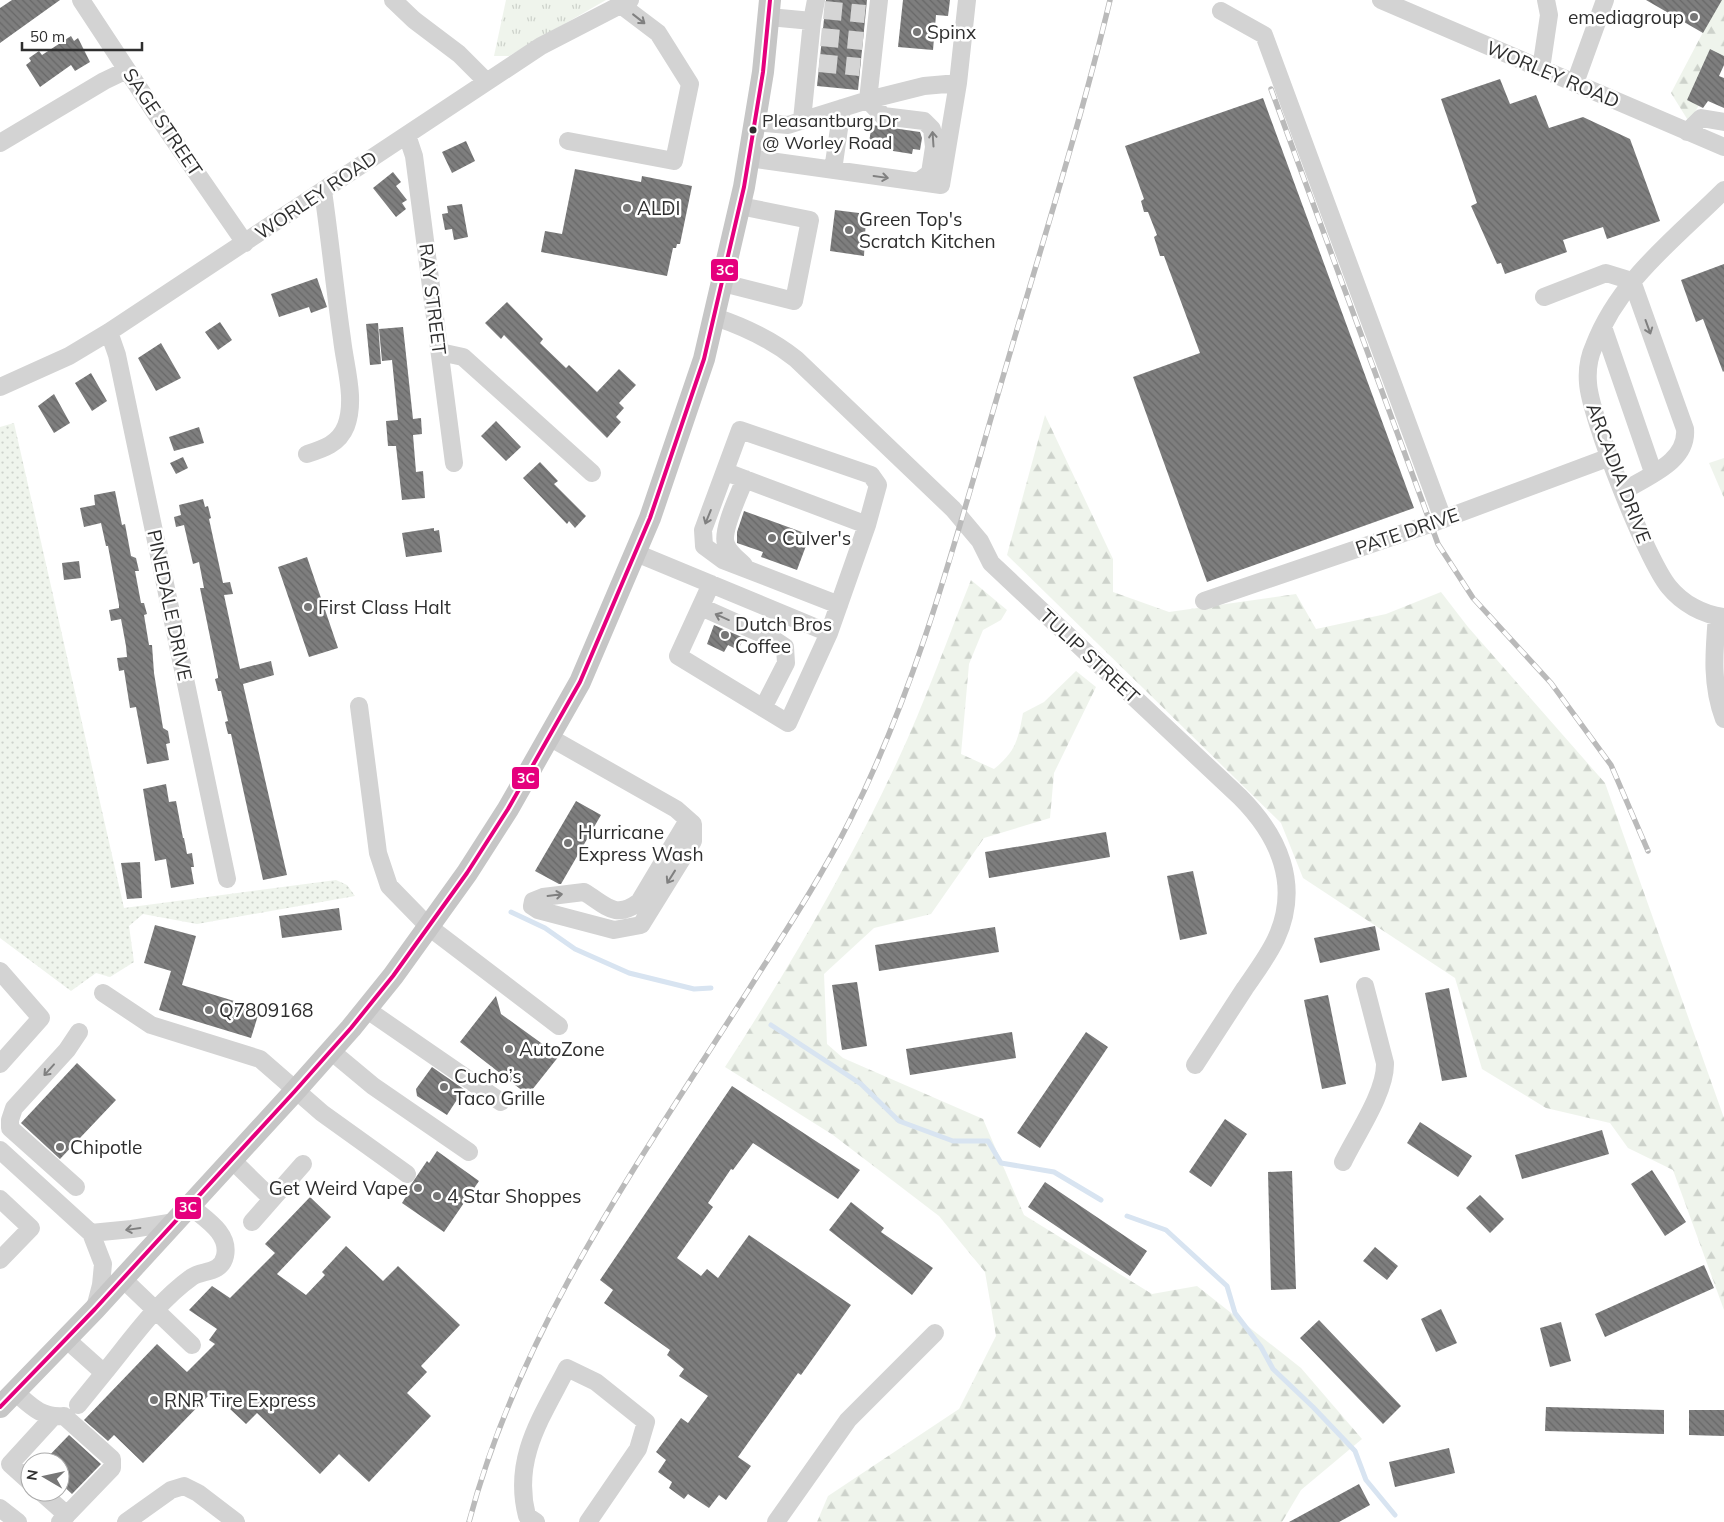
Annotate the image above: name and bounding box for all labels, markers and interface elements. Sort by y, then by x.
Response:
place label: emediagroup [1568,5,1684,29]
marker: emediagroup [1688,11,1700,23]
one-way arrow [632,14,646,24]
scale bar [22,20,142,52]
place label: Spinx [927,20,976,44]
marker: Spinx [911,26,923,38]
text: 50 m [30,27,65,46]
street label: WORLEY ROAD [1483,35,1623,113]
street label: SAGE STREET [118,63,208,181]
place label: Pleasantburg Dr @ Worley Road [762,109,899,154]
marker: Pleasantburg Dr @ Worley Road [748,125,758,135]
one-way arrow [928,131,938,147]
street label: WORLEY ROAD [250,145,382,245]
one-way arrow [873,172,889,182]
place label: ALDI [637,196,680,220]
marker: ALDI [621,202,633,214]
place label: Green Top's Scratch Kitchen [859,207,996,253]
marker: Green Top's Scratch Kitchen [843,224,855,236]
street label: RAY STREET [414,242,452,357]
line badge: 3C [710,258,739,282]
text: 3C [716,261,734,279]
one-way arrow [1644,319,1653,334]
street label: ARCADIA DRIVE [1581,399,1657,547]
street label: PATE DRIVE [1352,502,1462,560]
one-way arrow [703,509,712,524]
place label: Culver's [782,526,851,550]
street label: PINEDALE DRIVE [142,527,198,683]
marker: Culver's [766,532,778,544]
place label: First Class Halt [318,595,451,619]
marker: First Class Halt [302,601,314,613]
street label: TULIP STREET [1035,604,1145,709]
one-way arrow [715,611,730,621]
place label: Dutch Bros Coffee [735,612,832,658]
marker: Dutch Bros Coffee [719,629,731,641]
line badge: 3C [511,766,540,790]
text: 3C [517,769,535,787]
place label: Hurricane Express Wash [578,820,704,866]
marker: Hurricane Express Wash [562,837,574,849]
one-way arrow [665,869,675,883]
one-way arrow [547,890,563,900]
place label: Q7809168 [219,998,313,1022]
marker: Q7809168 [203,1004,215,1016]
place label: AutoZone [519,1037,605,1061]
marker: AutoZone [503,1043,515,1055]
one-way arrow [43,1064,55,1077]
place label: Cucho’s Taco Grille [454,1064,545,1110]
marker: Cucho’s Taco Grille [438,1081,450,1093]
place label: Chipotle [70,1135,142,1159]
marker: Chipotle [54,1141,66,1153]
place label: Get Weird Vape [269,1176,408,1200]
marker: Get Weird Vape [412,1182,424,1194]
place label: 4 Star Shoppes [447,1184,581,1208]
marker: 4 Star Shoppes [431,1190,443,1202]
line badge: 3C [174,1196,202,1220]
text: 3C [179,1198,197,1216]
one-way arrow [126,1224,142,1234]
place label: RNR Tire Express [164,1388,316,1412]
marker: RNR Tire Express [148,1394,160,1406]
north arrow [20,1452,70,1502]
text: N [22,1468,42,1482]

